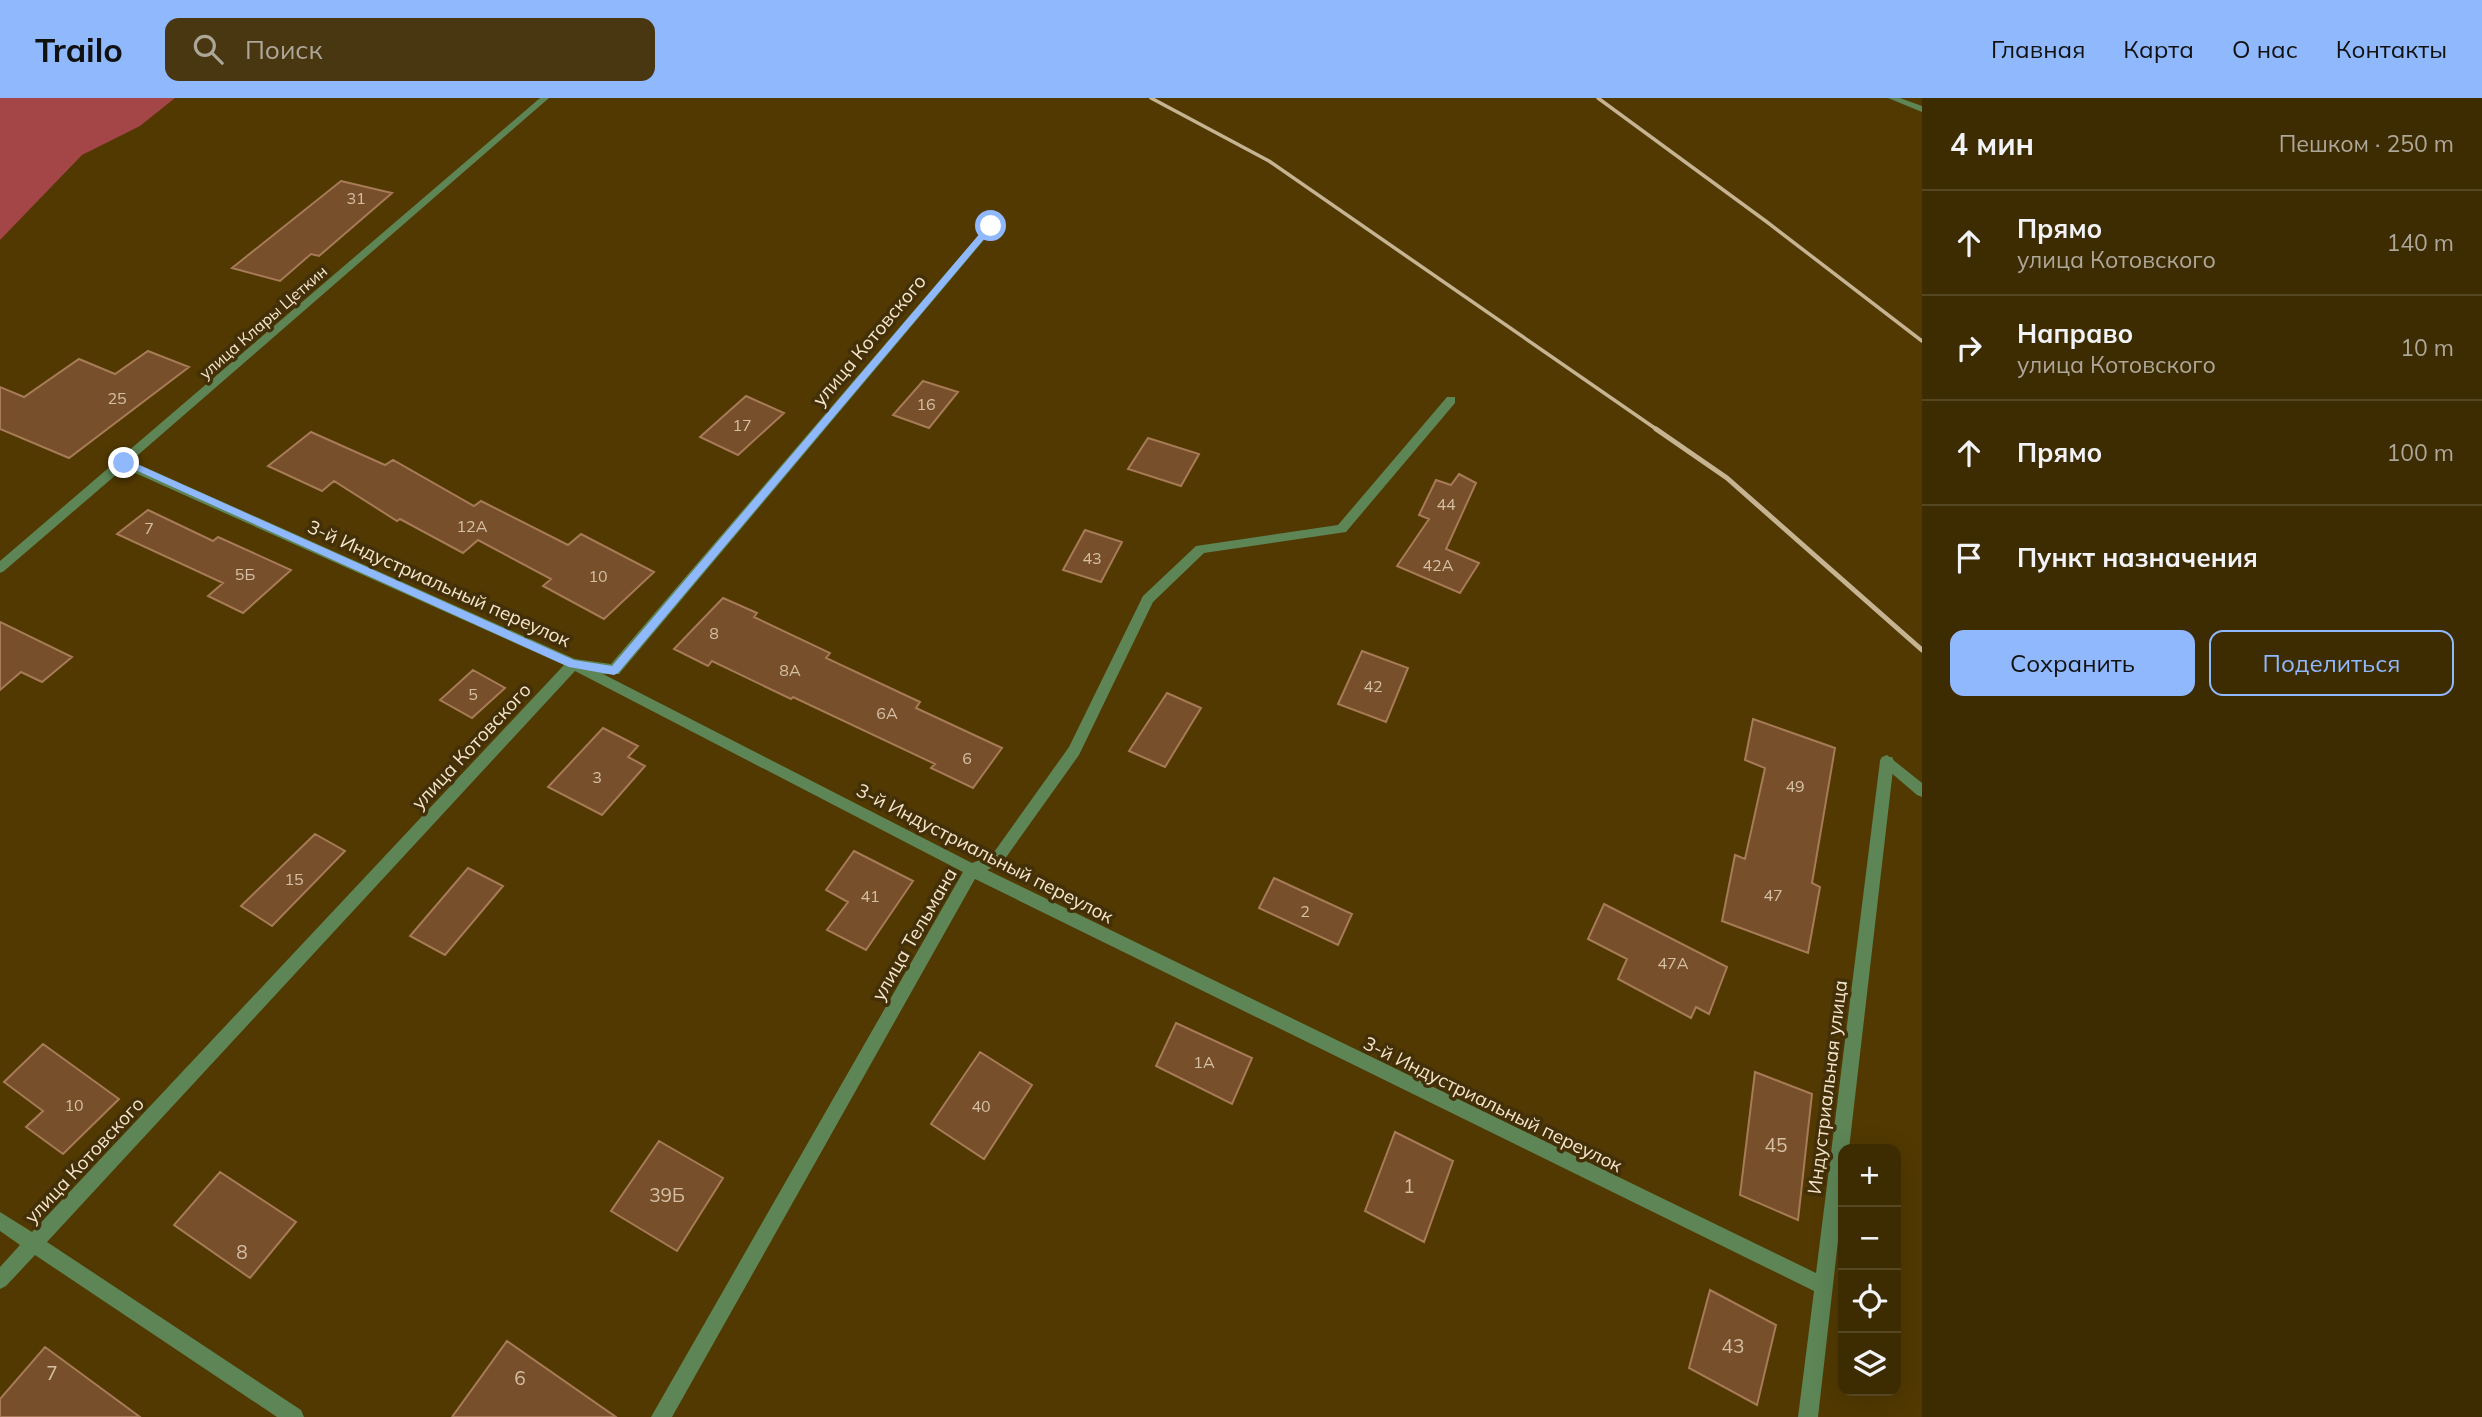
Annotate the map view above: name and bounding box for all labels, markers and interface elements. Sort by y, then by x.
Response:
search box [165,18,655,81]
text: Trailo [35,29,123,70]
icon: search [189,30,227,68]
text: Поиск [245,33,322,66]
text: Главная [1991,34,2085,64]
text: Карта [2123,34,2194,64]
text: О нас [2232,34,2298,64]
text: Контакты [2336,34,2447,64]
text: 4 мин [1950,125,2034,163]
text: Пешком · 250 m [2279,129,2454,158]
house number: 31 [346,188,366,208]
route start [975,210,1006,241]
text: Прямо [2017,212,2102,245]
icon: ahead [1950,224,1988,262]
text: 140 m [2386,228,2454,257]
text: улица Котовского [2017,245,2216,274]
street label: улица Клары Цеткин [195,261,331,383]
street label: улица Котовского [807,269,931,411]
text: Направо [2017,317,2133,350]
icon: right [1950,329,1988,367]
text: 10 m [2400,333,2454,362]
text: улица Котовского [2017,350,2216,379]
house number: 25 [107,388,127,408]
house number: 16 [916,394,936,414]
house number: 17 [732,415,752,435]
icon: ahead [1950,434,1988,472]
text: Прямо [2017,436,2102,469]
text: 100 m [2386,438,2454,467]
route end [108,447,139,478]
house number: 44 [1436,494,1456,514]
street label: 3-й Индустриальный переулок [304,514,575,652]
house number: 12А [457,516,488,536]
house number: 7 [144,518,154,538]
icon: arrive [1950,539,1988,577]
text: Пункт назначения [2017,541,2258,574]
house number: 43 [1082,548,1102,568]
house number: 42А [1423,555,1454,575]
house number: 5Б [235,564,255,584]
house number: 10 [588,566,608,586]
house number: 8 [709,623,719,643]
button: Сохранить [1950,630,2195,696]
button: Поделиться [2209,630,2454,696]
house number: 8А [779,660,801,680]
house number: 42 [1363,676,1383,696]
street label: улица Котовского [406,678,536,814]
house number: 5 [468,684,478,704]
house number: 6А [876,703,898,723]
house number: 6 [962,748,972,768]
house number: 3 [592,767,602,787]
house number: 49 [1785,776,1805,796]
street label: 3-й Индустриальный переулок [853,778,1118,929]
street label: улица Тельмана [866,863,962,1005]
house number: 15 [284,869,304,889]
house number: 47 [1763,885,1783,905]
house number: 41 [860,886,880,906]
house number: 2 [1300,901,1310,921]
house number: 47А [1658,953,1689,973]
street label: Индустриальная улица [1802,979,1852,1195]
street label: 3-й Индустриальный переулок [1360,1031,1627,1178]
house number: 1А [1193,1052,1215,1072]
street label: улица Котовского [19,1092,149,1228]
house number: 10 [64,1095,84,1115]
house number: 40 [971,1096,991,1116]
house number: 45 [1765,1133,1787,1157]
map controls [1838,1144,1901,1396]
button: + [1838,1144,1901,1207]
house number: 1 [1403,1174,1415,1198]
house number: 39Б [649,1183,685,1207]
button: − [1838,1207,1901,1270]
house number: 8 [236,1240,248,1264]
button: locate [1838,1270,1901,1333]
button: layers [1838,1333,1901,1396]
house number: 43 [1722,1334,1744,1358]
house number: 7 [46,1361,58,1385]
house number: 6 [514,1366,526,1390]

